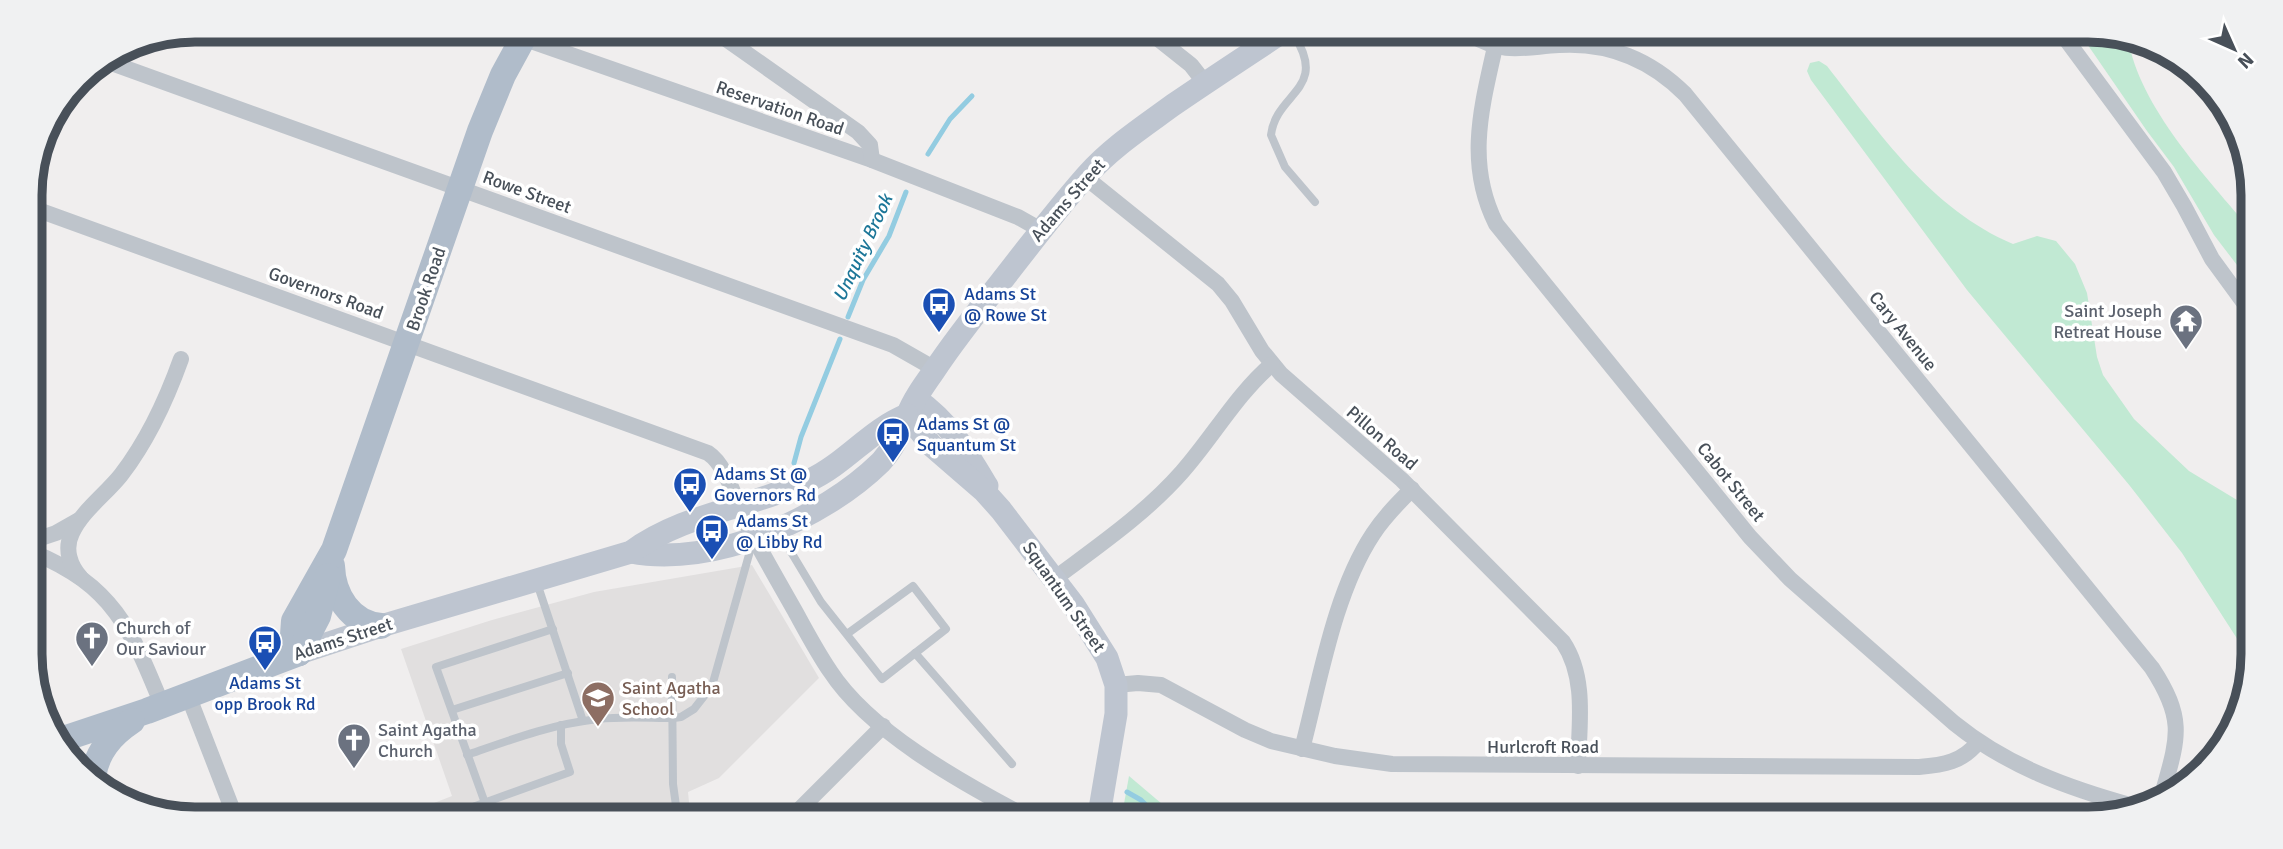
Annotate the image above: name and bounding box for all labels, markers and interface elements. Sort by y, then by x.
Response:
north arrow [2199,14,2269,84]
text: N [2232,47,2258,73]
street label: Reservation Road [713,76,847,140]
street label: Adams Street [1026,154,1110,246]
street label: Rowe Street [480,166,574,218]
water label: Unquity Brook [828,189,899,305]
street label: Brook Road [401,244,451,334]
street label: Governors Road [266,262,386,324]
place label: Adams St @ Rowe St [964,283,1047,326]
bus stop icon: Adams St @ Rowe St [920,285,958,334]
street label: Cary Avenue [1864,287,1942,375]
place label: Saint Joseph Retreat House [2053,300,2162,343]
temple icon: Saint Joseph Retreat House [2167,302,2205,351]
street label: Pillon Road [1342,401,1422,475]
place label: Adams St @ Squantum St [917,413,1016,456]
bus stop icon: Adams St @ Squantum St [874,415,912,464]
street label: Cabot Street [1692,438,1770,526]
place label: Adams St @ Governors Rd [714,463,816,506]
bus stop icon: Adams St @ Governors Rd [671,465,709,514]
place label: Adams St @ Libby Rd [736,510,822,553]
bus stop icon: Adams St @ Libby Rd [693,512,731,561]
street label: Squantum Street [1018,538,1110,656]
street label: Adams Street [291,613,395,665]
place label: Church of Our Saviour [116,617,206,660]
church icon: Church of Our Saviour [73,619,111,668]
bus stop icon: Adams St opp Brook Rd [246,623,284,672]
place label: Adams St opp Brook Rd [214,672,316,715]
place label: Saint Agatha School [622,677,721,720]
school or university icon: Saint Agatha School [579,679,617,728]
place label: Saint Agatha Church [378,719,477,762]
church icon: Saint Agatha Church [335,721,373,770]
street label: Hurlcroft Road [1487,736,1599,758]

